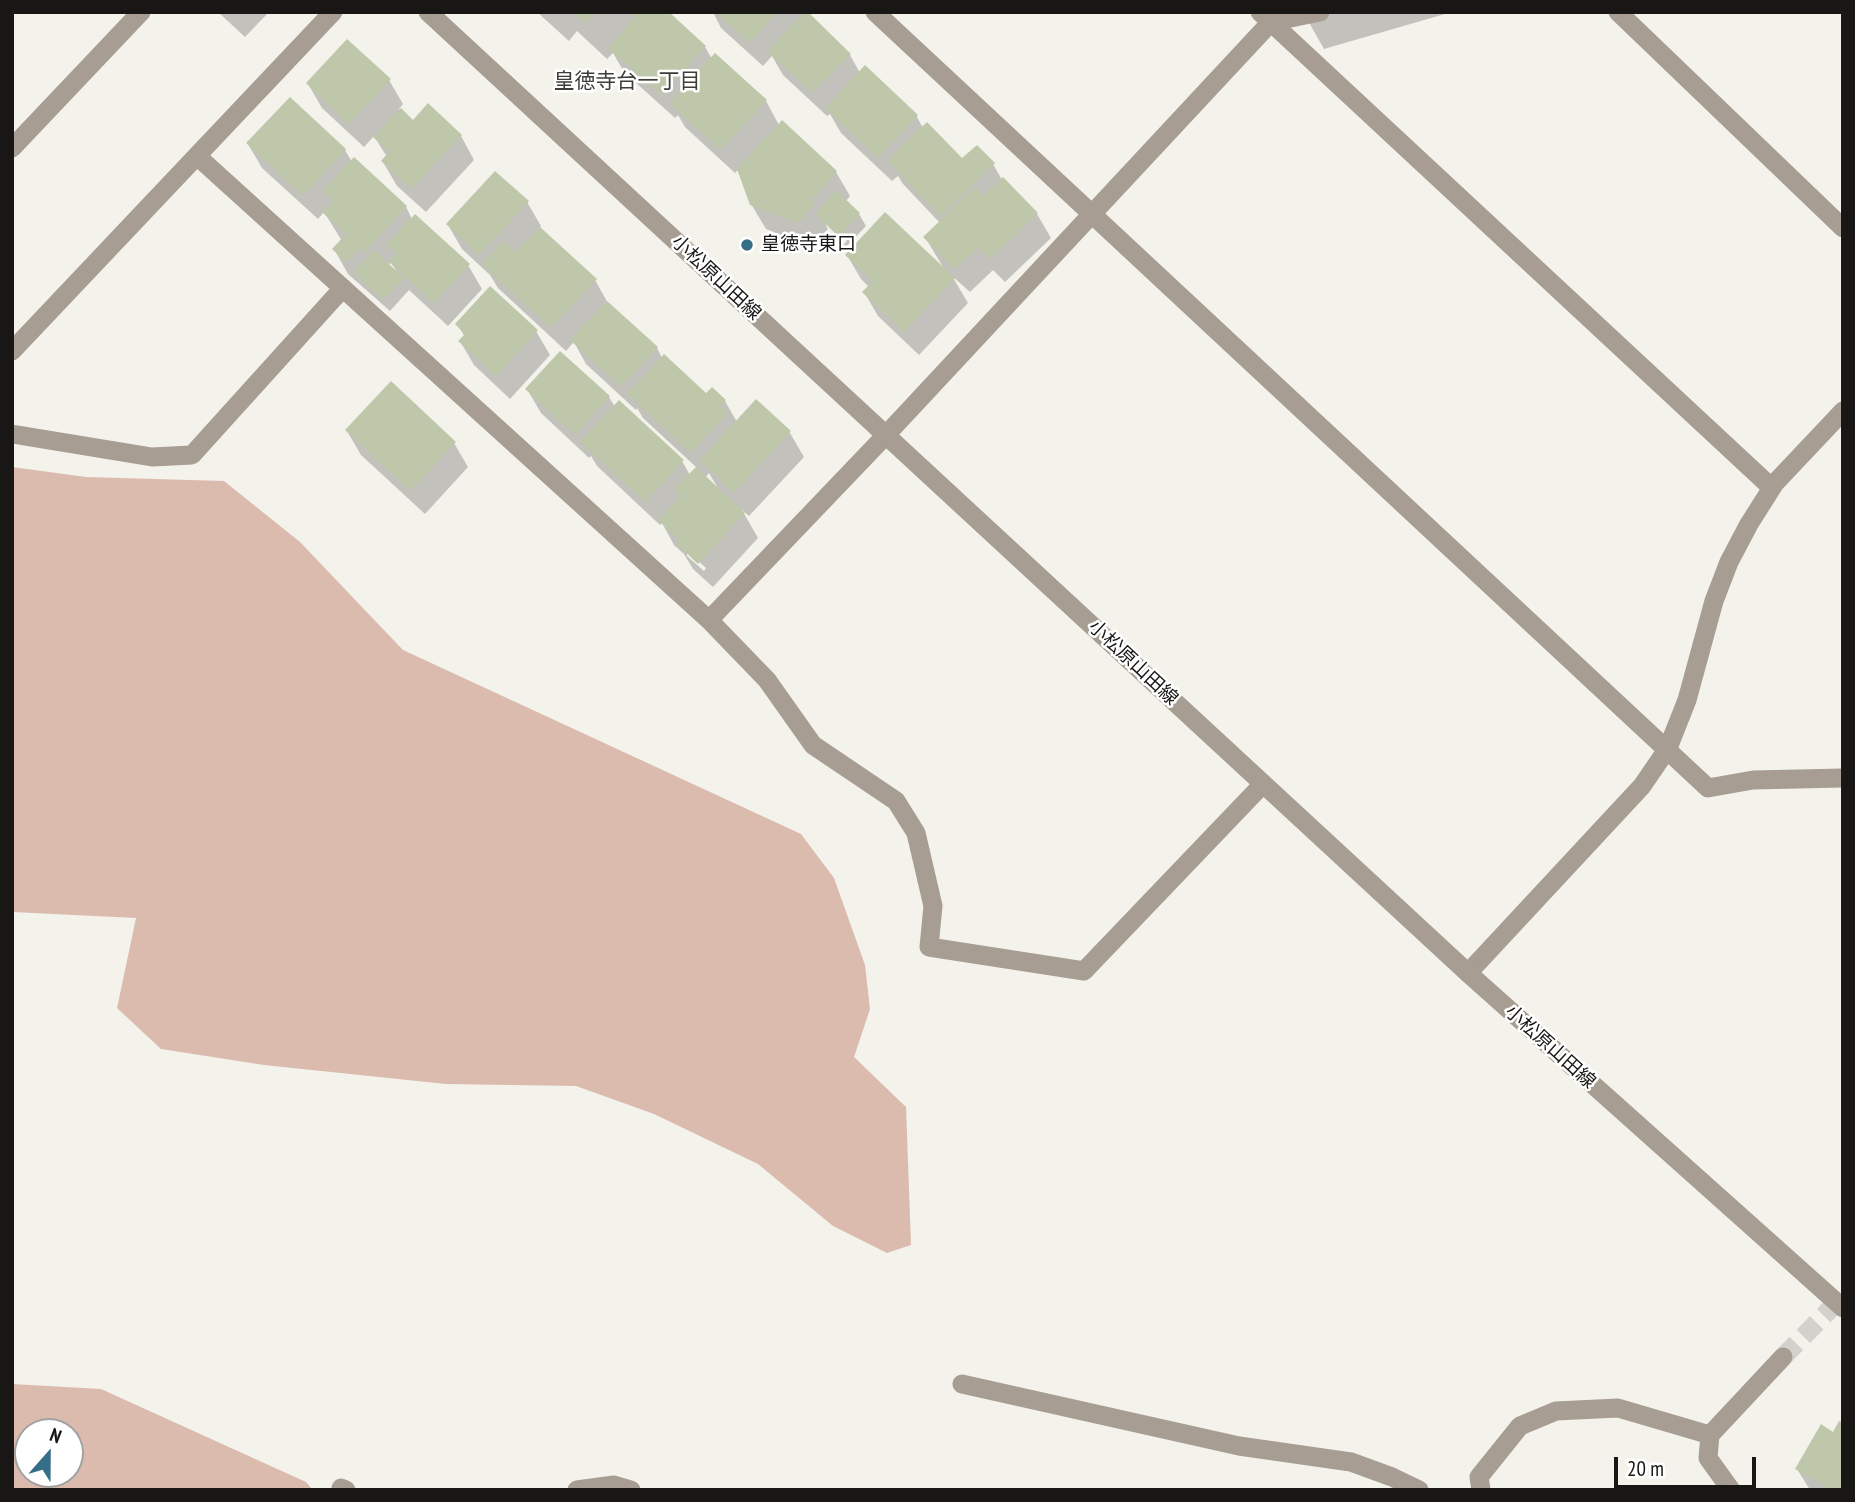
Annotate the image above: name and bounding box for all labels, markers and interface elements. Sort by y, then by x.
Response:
district label: 皇徳寺台一丁目 [554,69,700,95]
street label: 小松原山田線 [667,231,765,325]
place label: 皇徳寺東口 [761,234,856,256]
marker: 皇徳寺東口 [739,237,755,253]
street label: 小松原山田線 [1084,616,1182,710]
street label: 小松原山田線 [1500,1000,1600,1094]
north arrow [14,1418,84,1488]
text: N [47,1422,65,1448]
scale bar [1617,1442,1759,1486]
text: 20 m [1627,1455,1664,1482]

